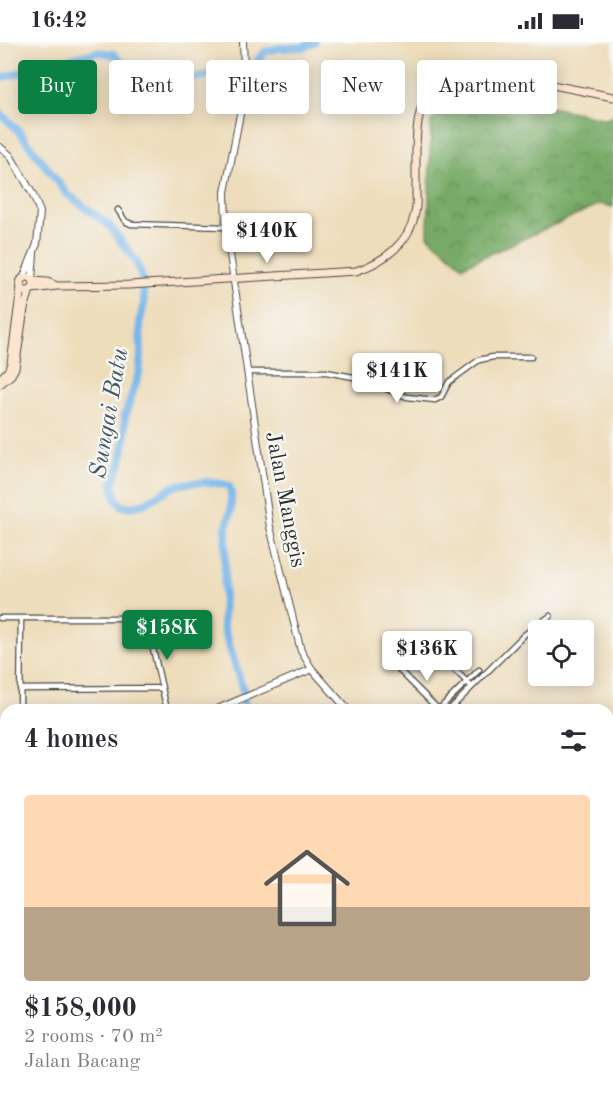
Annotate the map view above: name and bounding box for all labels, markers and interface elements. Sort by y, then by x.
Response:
text: 16:42 [30,10,87,32]
chip: Buy [18,60,97,114]
chip: Rent [109,60,194,114]
chip: Filters [206,60,309,114]
chip: New [321,60,405,114]
chip: Apartment [417,60,557,114]
pin: $140K [225,213,309,264]
text: $140K [236,222,298,242]
water label: Sungai Batu [87,346,133,481]
pin: $141K [355,353,439,404]
text: $141K [366,362,428,382]
street label: Jalan Manggis [261,430,309,569]
pin: $158K [125,610,209,661]
text: $158K [136,619,198,639]
map controls [528,620,594,686]
button: locate [528,620,594,686]
pin: $136K [385,631,469,682]
text: $136K [396,640,458,660]
icon: filters [557,724,590,757]
text: 4 homes [24,727,118,753]
icon: home [253,834,361,942]
text: $158,000 [24,996,137,1022]
text: 2 rooms · 70 m² [24,1027,163,1047]
text: Jalan Bacang [24,1052,140,1072]

